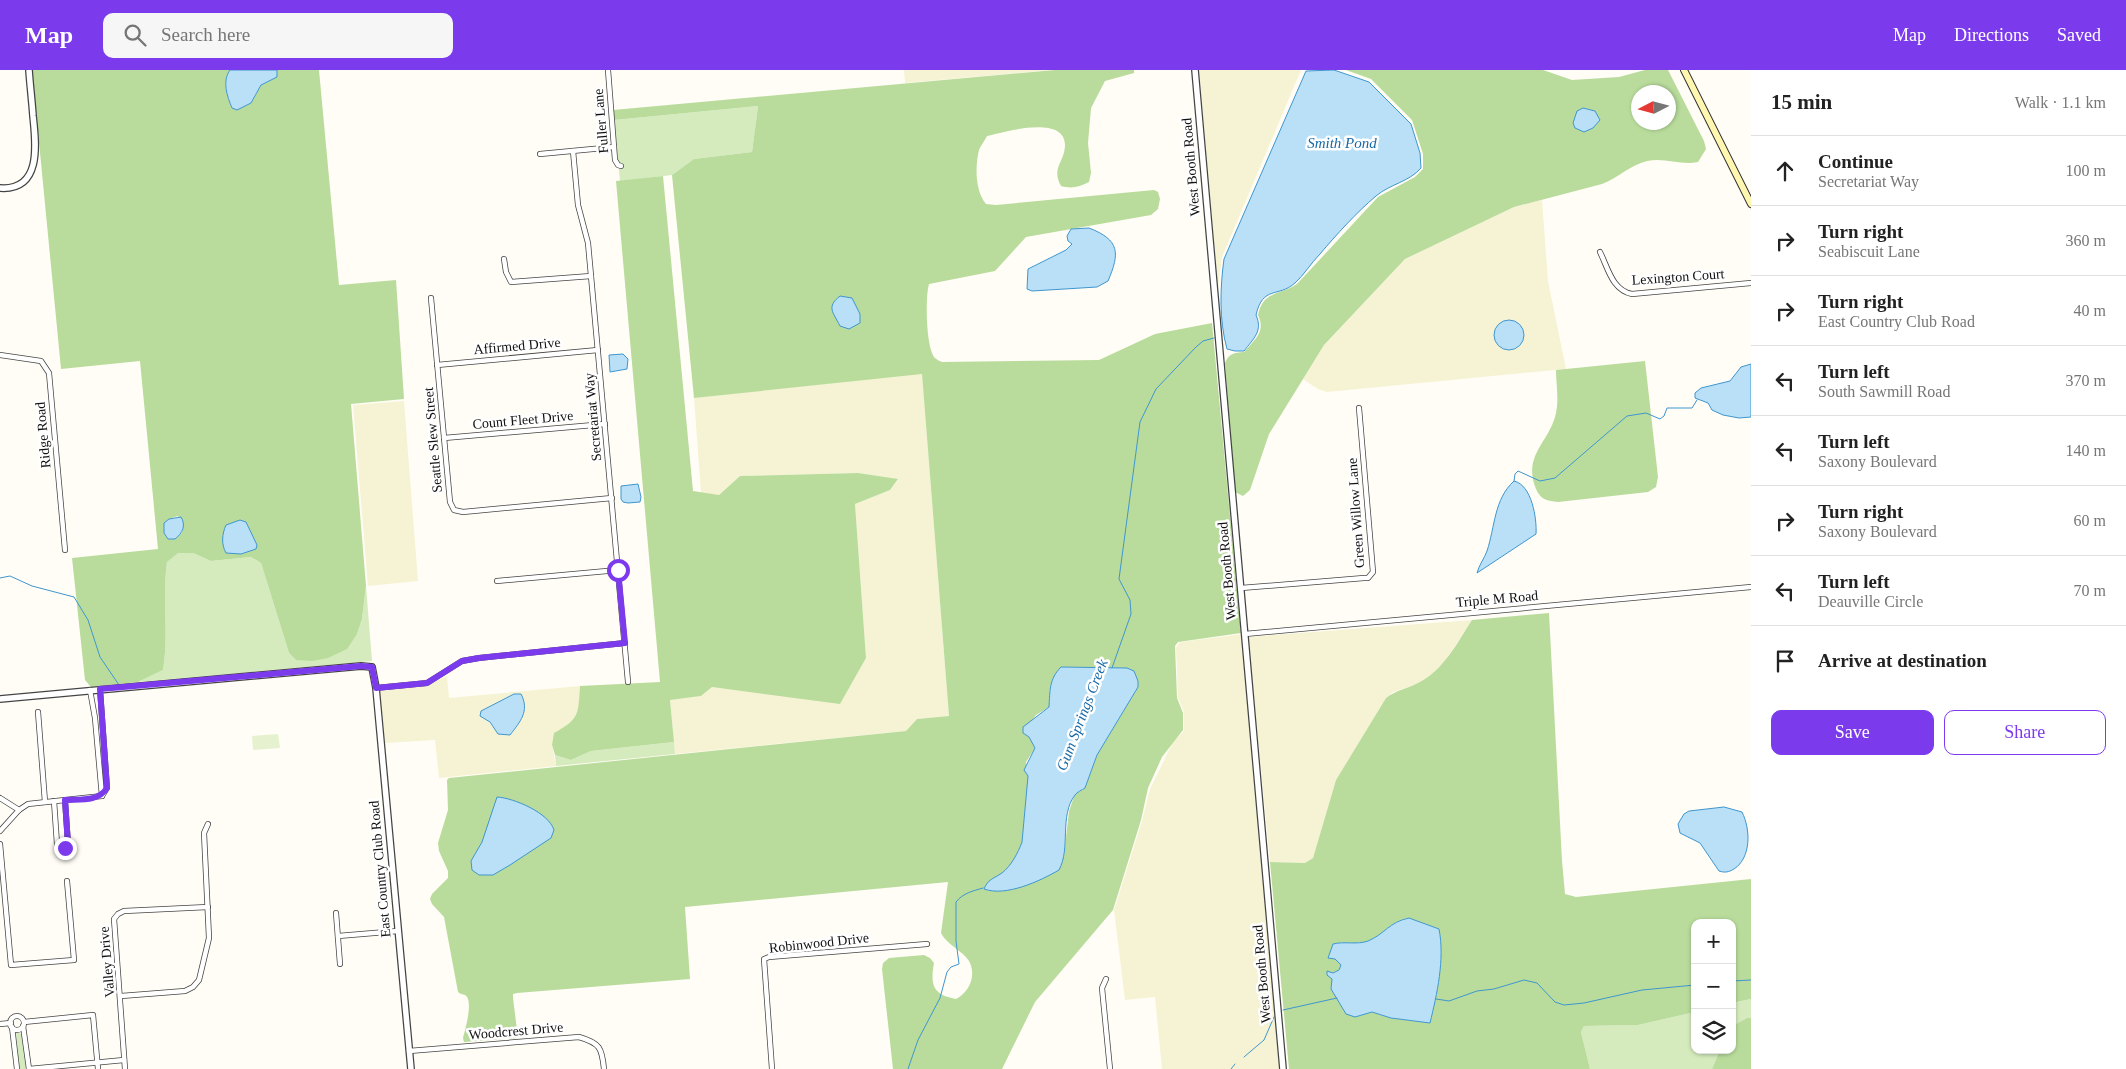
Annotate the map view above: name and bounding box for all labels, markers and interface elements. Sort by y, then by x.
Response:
search box [103,13,453,58]
icon: search [121,21,149,49]
text: Map [25,22,73,48]
text: Search here [161,24,250,45]
text: Map [1893,25,1926,45]
text: Directions [1954,25,2029,45]
text: Saved [2057,25,2101,45]
north arrow [1631,85,1676,130]
street label: Fuller Lane [591,88,611,154]
text: 15 min [1771,90,1832,114]
text: Walk · 1.1 km [2015,94,2106,111]
street label: West Booth Road [1179,117,1203,217]
water label: Smith Pond [1307,135,1377,151]
text: Continue [1818,151,1893,172]
icon: ahead [1771,157,1799,185]
text: 100 m [2066,162,2106,179]
text: Secretariat Way [1818,173,1919,190]
text: Turn right [1818,221,1903,242]
icon: right [1771,227,1799,255]
text: 360 m [2066,232,2106,249]
text: Seabiscuit Lane [1818,243,1920,260]
street label: Lexington Court [1631,266,1725,288]
text: Turn right [1818,291,1903,312]
icon: right [1771,297,1799,325]
text: 40 m [2074,302,2106,319]
text: East Country Club Road [1818,313,1975,330]
street label: Affirmed Drive [473,335,561,357]
text: Turn left [1818,361,1890,382]
icon: left [1771,367,1799,395]
street label: Secretariat Way [582,372,604,462]
text: 370 m [2066,372,2106,389]
text: South Sawmill Road [1818,383,1950,400]
street label: Seattle Slew Street [421,387,445,493]
street label: Ridge Road [33,401,53,469]
street label: Count Fleet Drive [472,408,574,432]
text: Turn left [1818,431,1890,452]
icon: left [1771,437,1799,465]
text: 140 m [2066,442,2106,459]
text: Saxony Boulevard [1818,453,1937,470]
street label: Green Willow Lane [1345,457,1367,569]
text: Turn right [1818,501,1903,522]
icon: right [1771,507,1799,535]
text: 60 m [2074,512,2106,529]
street label: West Booth Road [1215,521,1239,621]
text: Saxony Boulevard [1818,523,1937,540]
route start [607,559,630,582]
text: Turn left [1818,571,1890,592]
icon: left [1771,577,1799,605]
text: 70 m [2074,582,2106,599]
street label: Triple M Road [1455,588,1539,610]
text: Deauville Circle [1818,593,1923,610]
icon: arrive [1771,647,1799,675]
text: Arrive at destination [1818,650,1987,671]
water label: Gum Springs Creek [1053,657,1111,773]
button: Save [1771,710,1934,755]
button: Share [1944,710,2106,755]
street label: East Country Club Road [367,800,393,938]
route end [54,837,77,860]
map controls [1691,919,1736,1054]
button: + [1691,919,1736,964]
street label: West Booth Road [1250,924,1274,1024]
street label: Valley Drive [96,926,118,998]
street label: Robinwood Drive [768,930,870,956]
button: − [1691,964,1736,1009]
button: layers [1691,1009,1736,1054]
street label: Woodcrest Drive [468,1019,564,1043]

